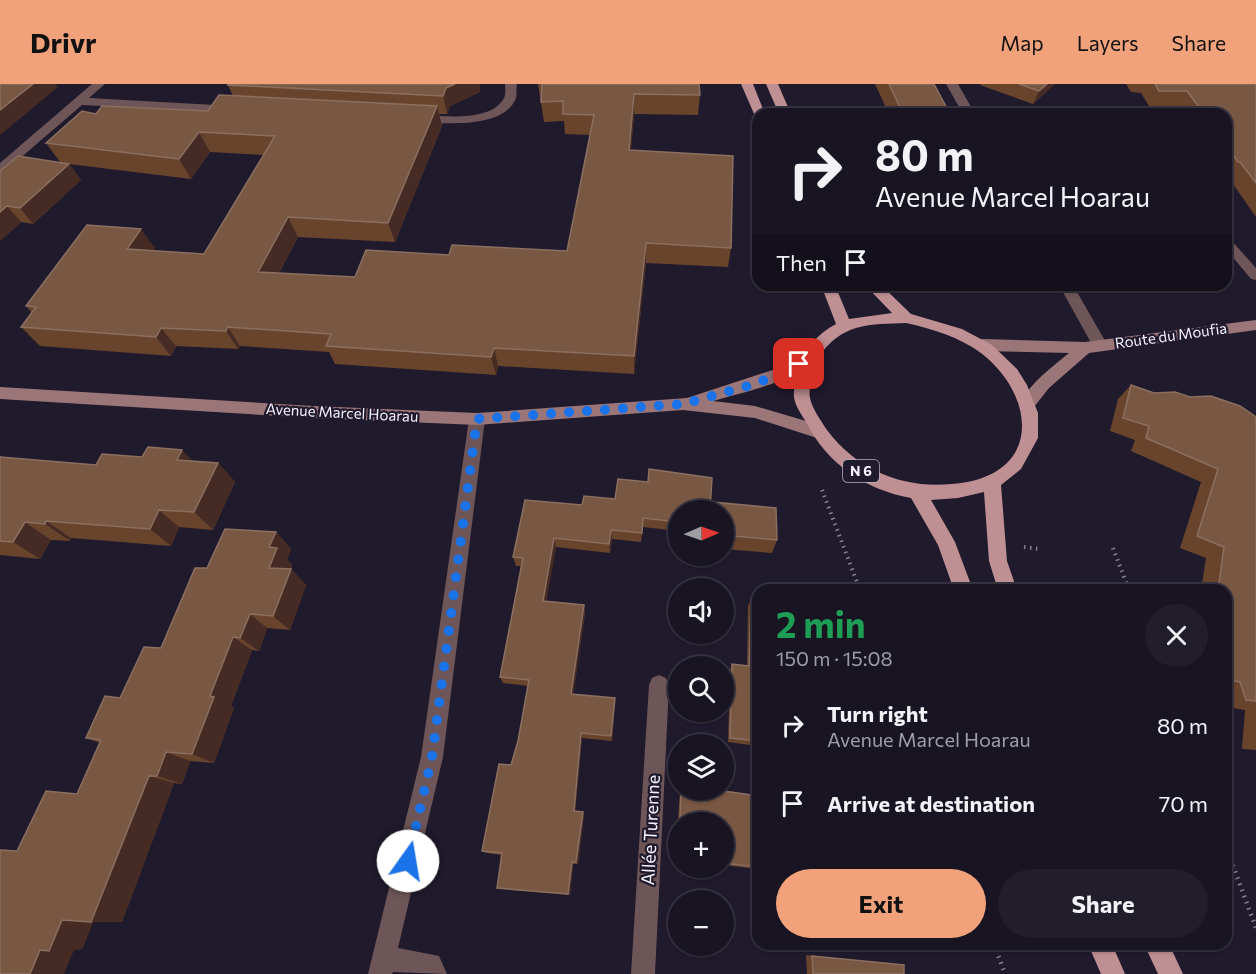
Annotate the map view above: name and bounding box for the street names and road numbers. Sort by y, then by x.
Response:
street label: Route du Moufia [1114,318,1228,352]
street label: Avenue Marcel Hoarau [265,399,419,425]
road number: N 6 [843,460,879,482]
street label: Allée Turenne [636,774,664,886]

